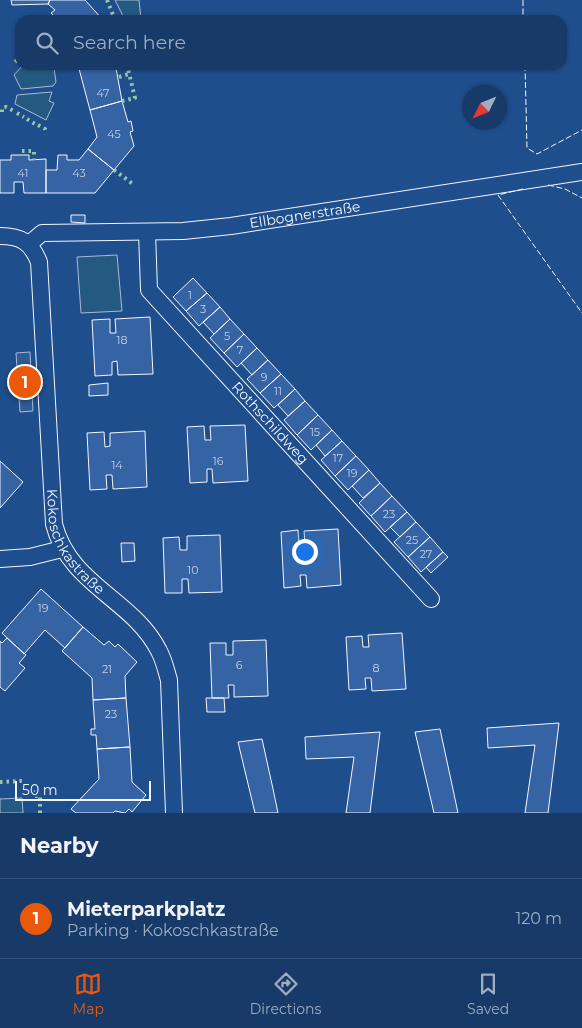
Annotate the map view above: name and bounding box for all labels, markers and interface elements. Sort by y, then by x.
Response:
search box [15,15,567,70]
icon: search [33,29,61,57]
text: Search here [73,31,186,54]
north arrow [462,85,507,130]
house number: 47 [96,86,110,100]
house number: 45 [107,127,121,141]
house number: 41 [18,166,28,180]
house number: 43 [72,166,86,180]
street label: Ellbognerstraße [248,197,362,232]
house number: 1 [188,288,192,302]
house number: 3 [200,302,206,316]
house number: 5 [224,329,230,343]
house number: 18 [117,333,128,347]
house number: 7 [237,343,243,357]
pin: 1 [9,363,41,401]
house number: 9 [261,370,268,384]
street label: Rothschildweg [228,378,312,468]
house number: 11 [274,384,282,398]
house number: 15 [310,425,320,439]
house number: 17 [333,451,343,465]
house number: 16 [213,454,224,468]
house number: 14 [111,458,123,472]
house number: 19 [347,466,358,480]
street label: Kokoschkastraße [43,488,108,598]
house number: 23 [383,507,395,521]
house number: 25 [406,533,418,547]
your location [292,539,318,565]
house number: 27 [420,547,432,561]
house number: 10 [187,563,199,577]
house number: 19 [38,601,49,615]
house number: 6 [236,658,243,672]
house number: 8 [372,661,380,675]
house number: 21 [102,662,112,676]
house number: 23 [105,707,117,721]
scale bar [15,778,151,801]
text: 50 m [22,781,58,799]
text: Nearby [20,833,99,858]
text: Mieterparkplatz [67,898,225,921]
text: 1 [33,909,39,928]
text: 120 m [515,909,562,928]
text: Parking · Kokoschkastraße [67,921,279,940]
tab: Map [73,970,104,1018]
tab: Directions [250,970,321,1018]
tab: Saved [467,970,509,1018]

